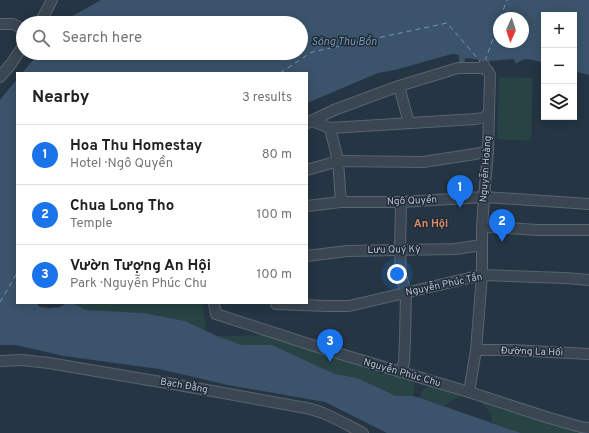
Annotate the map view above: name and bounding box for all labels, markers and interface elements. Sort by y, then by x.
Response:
north arrow [493,12,529,48]
map controls [541,12,577,120]
button: + [541,12,577,48]
search box [16,16,308,60]
icon: search [30,27,52,49]
text: Search here [62,29,142,48]
water label: Sông Thu Bồn [311,35,377,49]
button: − [541,48,577,84]
button: layers [541,84,577,120]
text: Nearby [32,87,89,109]
text: 3 results [242,90,292,106]
street label: Nguyễn Hoàng [477,135,495,203]
text: Hoa Thu Homestay [70,137,202,156]
text: 1 [42,147,48,163]
text: 80 m [262,147,292,163]
text: Hotel · Ngô Quyền [70,156,173,172]
pin: 1 [447,175,473,208]
street label: Ngô Quyền [387,194,437,208]
text: Chua Long Tho [70,197,174,216]
text: 2 [41,207,49,223]
text: 100 m [256,207,292,223]
pin: 2 [489,209,515,242]
text: Temple [70,216,112,232]
district label: An Hội [414,217,448,231]
street label: Lưu Quý Kỳ [367,243,421,257]
text: Vườn Tượng An Hội [70,257,211,276]
your location [387,264,407,284]
text: 3 [41,267,49,283]
text: 100 m [256,267,292,283]
street label: Nguyễn Phúc Tần [404,271,484,299]
text: Park · Nguyễn Phúc Chu [70,276,207,292]
pin: 3 [317,329,343,362]
street label: Đường La Hối [501,344,563,360]
street label: Nguyễn Phúc Chu [362,356,442,390]
street label: Bạch Đằng [159,375,209,397]

